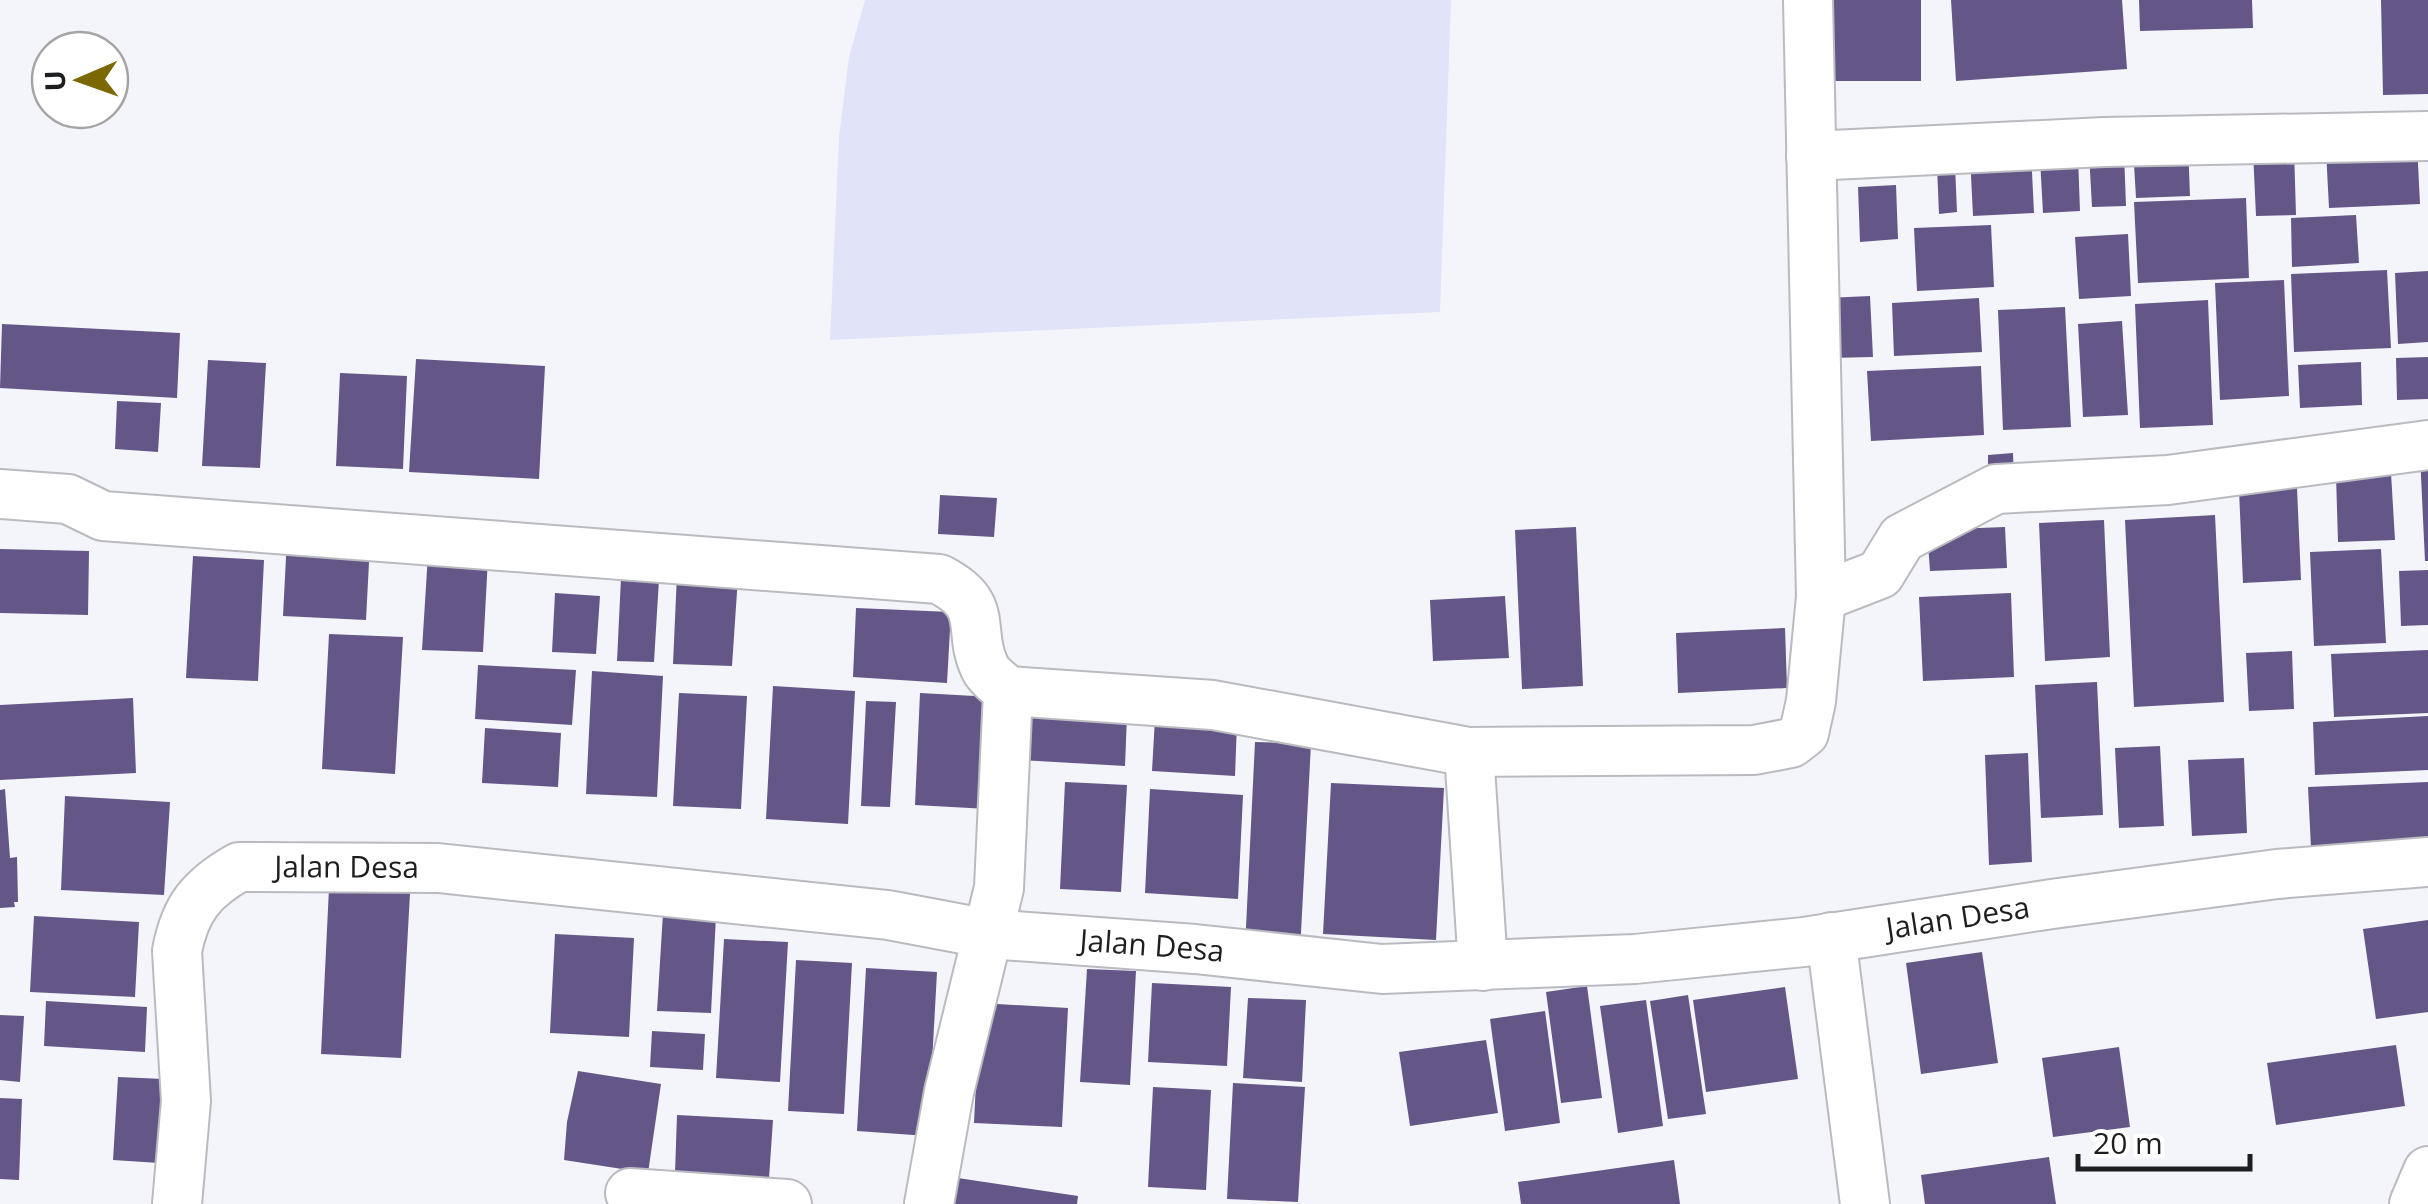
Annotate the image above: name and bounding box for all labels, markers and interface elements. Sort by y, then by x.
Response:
north arrow [30,30,130,130]
text: U [35,70,73,92]
street label: Jalan Desa [271,845,419,887]
street label: Jalan Desa [1880,886,2032,949]
street label: Jalan Desa [1075,918,1226,971]
scale bar [2078,1109,2250,1171]
text: 20 m [2093,1122,2163,1163]

